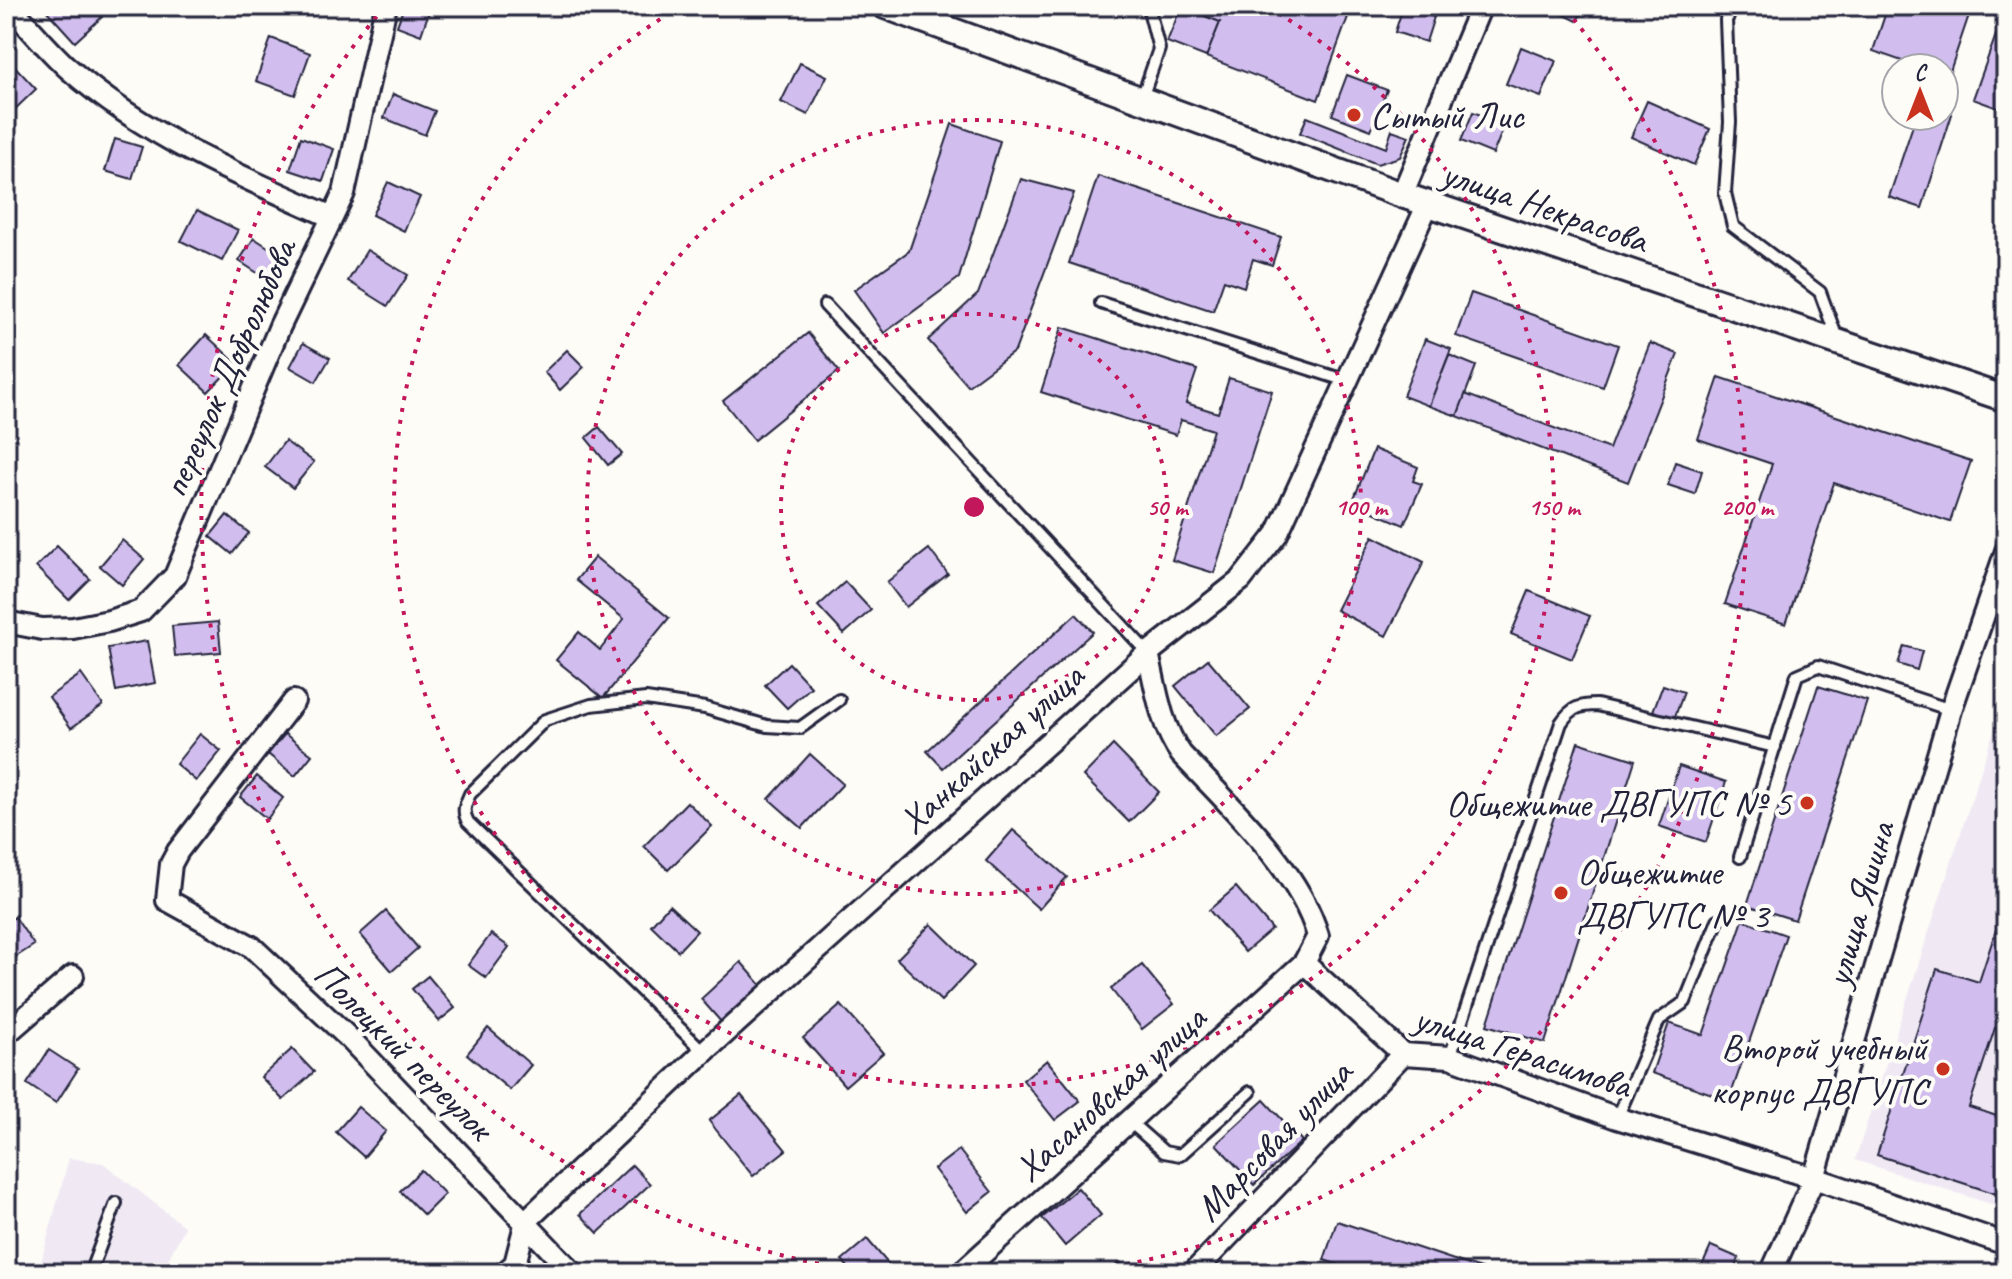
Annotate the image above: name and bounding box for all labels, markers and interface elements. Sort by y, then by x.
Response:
north arrow [1880,52,1960,132]
text: С [1915,59,1929,87]
place label: Сытый Лис [1370,92,1526,139]
marker: Сытый Лис [1345,106,1363,124]
street label: улица Некрасова [1434,149,1656,264]
street label: переулок Добролюбова [151,229,308,504]
text: 50 m [1147,492,1190,522]
text: 100 m [1335,492,1389,522]
text: 150 m [1528,492,1582,522]
text: 200 m [1721,492,1775,522]
centre of rings [960,493,988,521]
street label: Ханкайская улица [889,651,1095,844]
place label: Общежитие ДВГУПС № 5 [1446,780,1793,827]
marker: Общежитие ДВГУПС № 5 [1798,794,1816,812]
street label: улица Яшина [1813,814,1906,994]
place label: Общежитие ДВГУПС № 3 [1577,848,1771,939]
marker: Общежитие ДВГУПС № 3 [1552,884,1570,902]
street label: Полоцкий переулок [304,951,506,1153]
street label: Хасановская улица [1005,994,1218,1191]
street label: улица Герасимова [1407,994,1640,1109]
place label: Второй учебный корпус ДВГУПС [1711,1024,1932,1115]
street label: Марсовая улица [1185,1048,1364,1231]
marker: Второй учебный корпус ДВГУПС [1934,1060,1952,1078]

